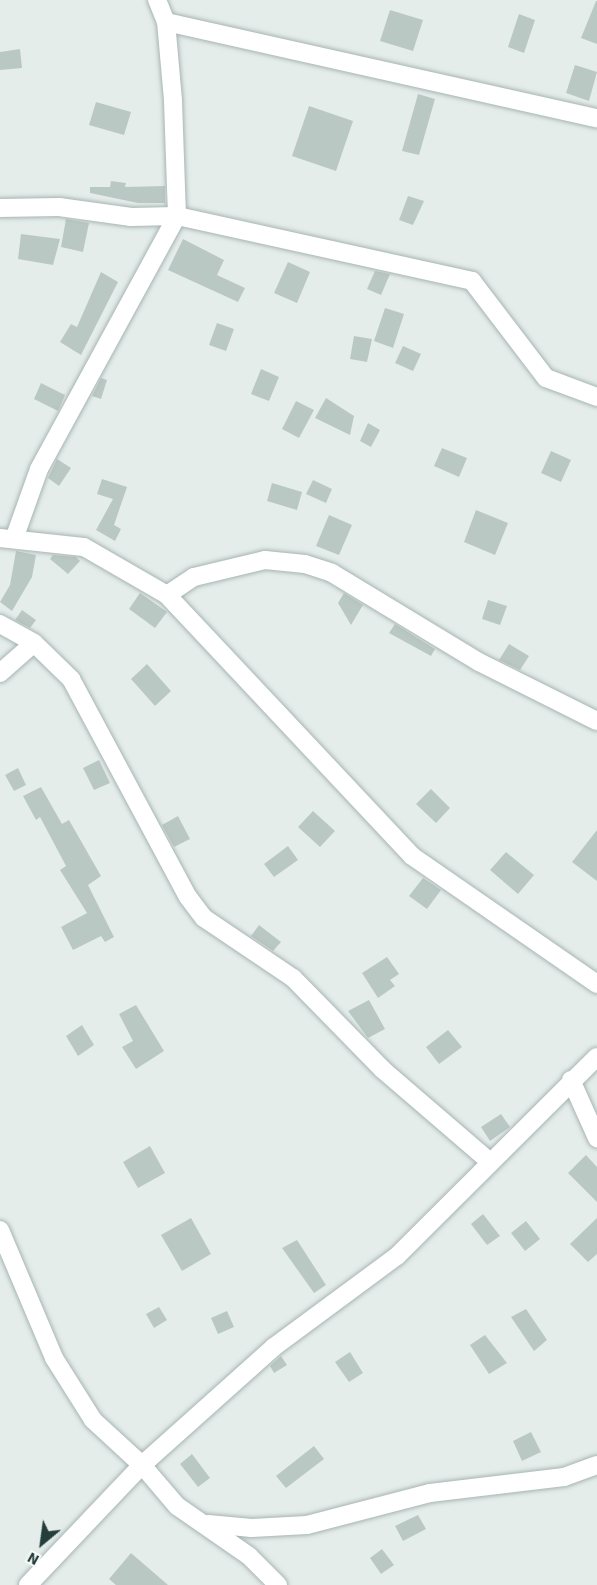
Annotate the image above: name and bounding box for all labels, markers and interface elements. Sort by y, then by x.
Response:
north arrow [12,1513,72,1573]
text: N [23,1547,43,1571]

